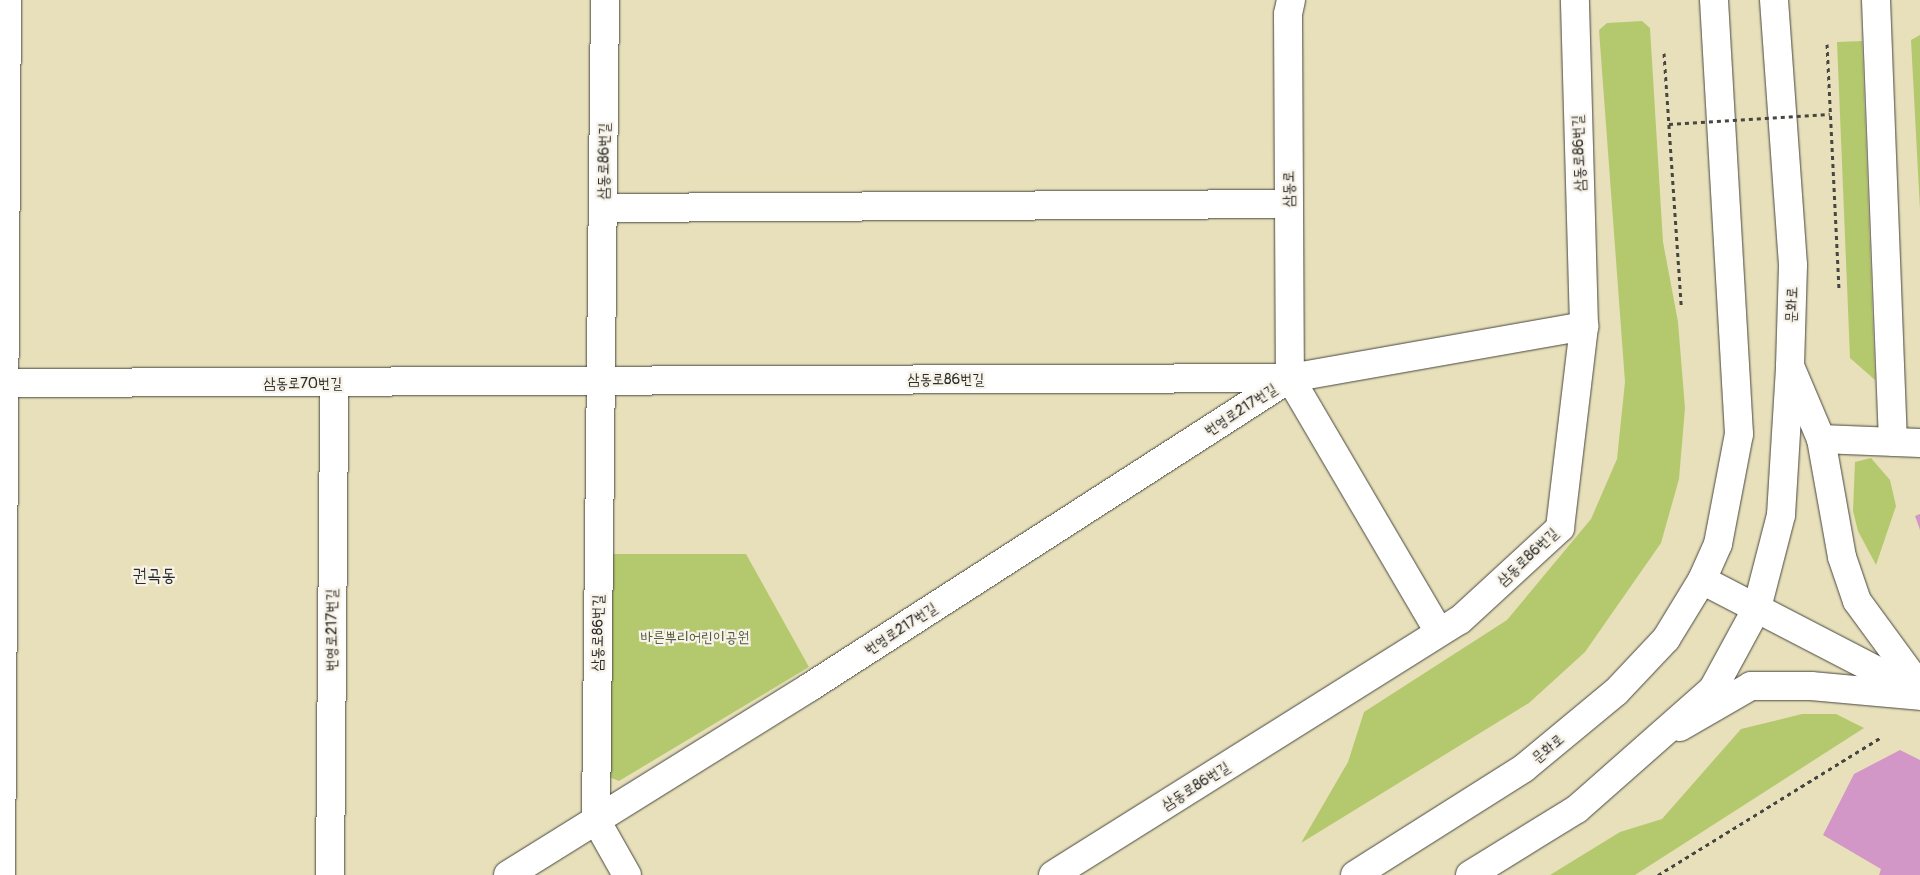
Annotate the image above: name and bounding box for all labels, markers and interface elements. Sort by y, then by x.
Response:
street label: 삼동로86번길 [1569,114,1589,192]
street label: 삼동로86번길 [594,123,614,199]
street label: 삼동로 [1280,171,1298,207]
street label: 문화로 [1782,287,1802,323]
street label: 삼동로86번길 [908,371,984,389]
street label: 삼동로70번길 [264,375,342,393]
street label: 번영로217번길 [1201,380,1281,440]
street label: 삼동로86번길 [1494,524,1562,590]
district label: 권곡동 [132,565,176,587]
street label: 번영로217번길 [323,589,341,671]
street label: 삼동로86번길 [588,595,608,671]
street label: 번영로217번길 [861,599,941,659]
park label: 바른뿌리어린이공원 [641,629,749,647]
street label: 문화로 [1528,730,1568,768]
street label: 삼동로86번길 [1159,758,1233,814]

